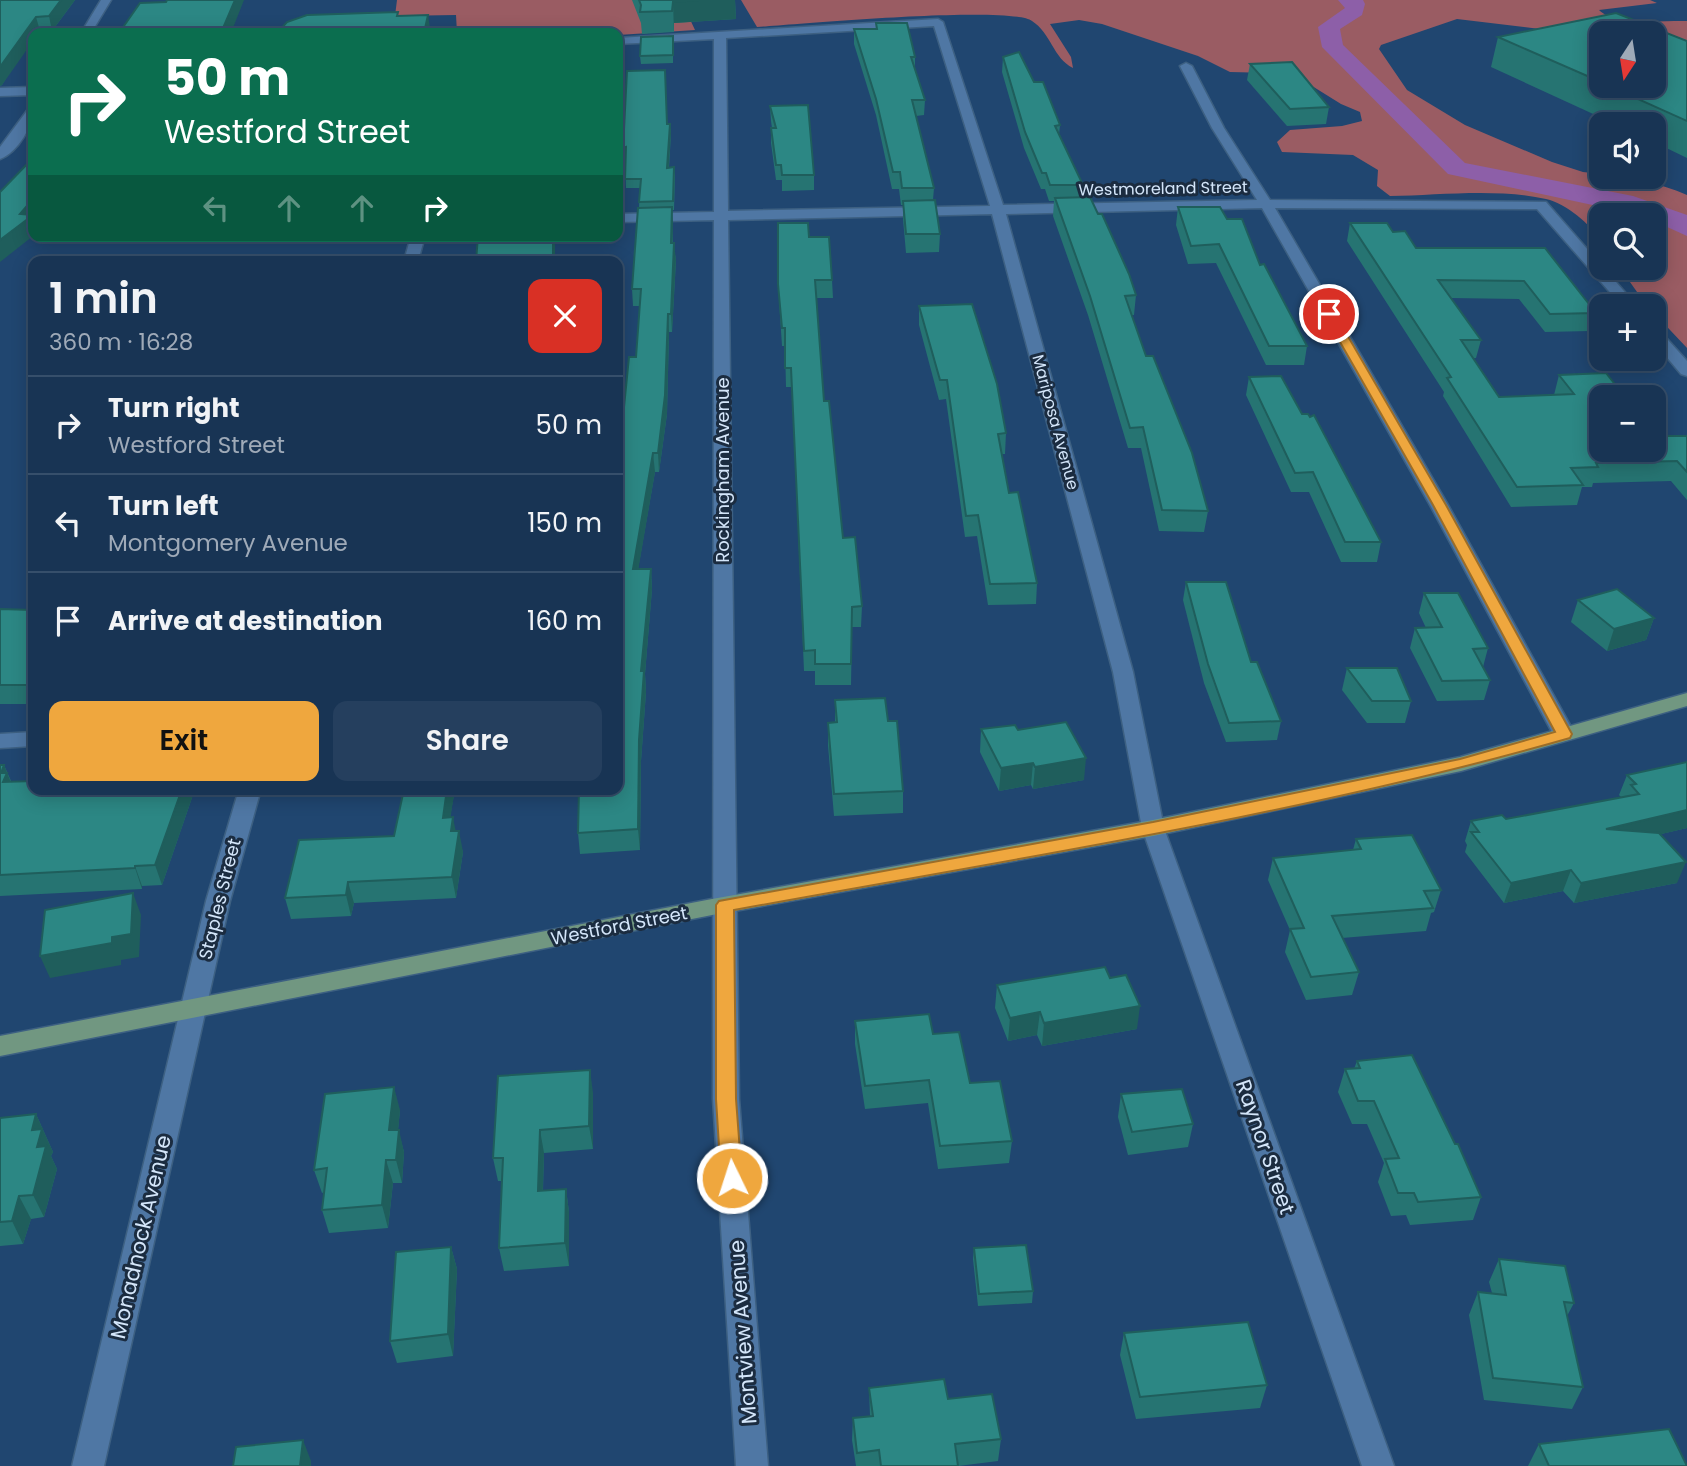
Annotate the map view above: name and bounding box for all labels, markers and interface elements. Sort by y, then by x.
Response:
north arrow [1589,21,1666,98]
map controls [1589,21,1666,462]
text: 50 m [164,44,290,112]
icon: right [49,56,140,147]
text: Westford Street [164,109,410,154]
button: sound [1589,112,1666,189]
street label: Westmoreland Street [1078,176,1248,201]
icon: left [197,189,235,227]
icon: ahead [270,189,308,227]
icon: ahead [343,189,381,227]
icon: right [416,189,454,227]
button: search [1589,203,1666,280]
text: 1 min [49,269,158,328]
button: close [528,279,602,353]
pin [1299,284,1359,344]
button: + [1589,294,1666,371]
icon: arrive [1310,295,1348,333]
text: 360 m · 16:28 [49,326,193,358]
street label: Mariposa Avenue [1026,352,1085,492]
street label: Rockingham Avenue [710,377,735,563]
button: − [1589,385,1666,462]
text: Turn right [108,390,240,426]
icon: right [49,406,87,444]
text: 50 m [536,407,602,443]
text: Westford Street [108,429,285,461]
text: Turn left [108,488,219,524]
icon: left [49,504,87,542]
text: 150 m [527,505,602,541]
text: Montgomery Avenue [108,527,348,559]
icon: arrive [49,602,87,640]
text: Arrive at destination [108,603,383,639]
text: 160 m [527,603,602,639]
button: Exit [49,701,319,781]
button: Share [333,701,602,781]
street label: Staples Street [192,836,247,962]
street label: Westford Street [549,900,689,951]
street label: Raynor Street [1229,1076,1302,1218]
street label: Monadnock Avenue [103,1132,178,1342]
position arrow [695,1141,769,1215]
street label: Montview Avenue [722,1239,763,1425]

